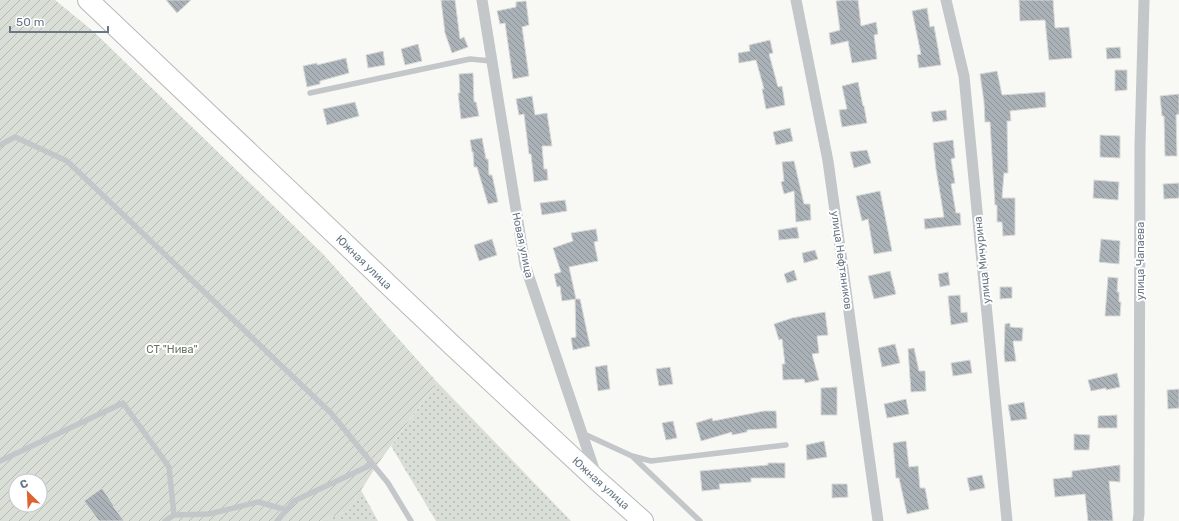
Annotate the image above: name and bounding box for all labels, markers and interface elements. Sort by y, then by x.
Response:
scale bar [10,8,108,34]
text: 50 m [16,15,44,29]
street label: улица Нефтяников [828,210,855,310]
street label: Новая улица [509,211,536,279]
street label: улица Мичурина [971,216,994,304]
street label: улица Чапаева [1134,222,1147,300]
street label: Южная улица [333,233,394,292]
park label: СТ "Нива" [146,343,198,356]
street label: Южная улица [569,454,632,512]
north arrow [8,473,48,513]
text: С [18,477,31,492]

